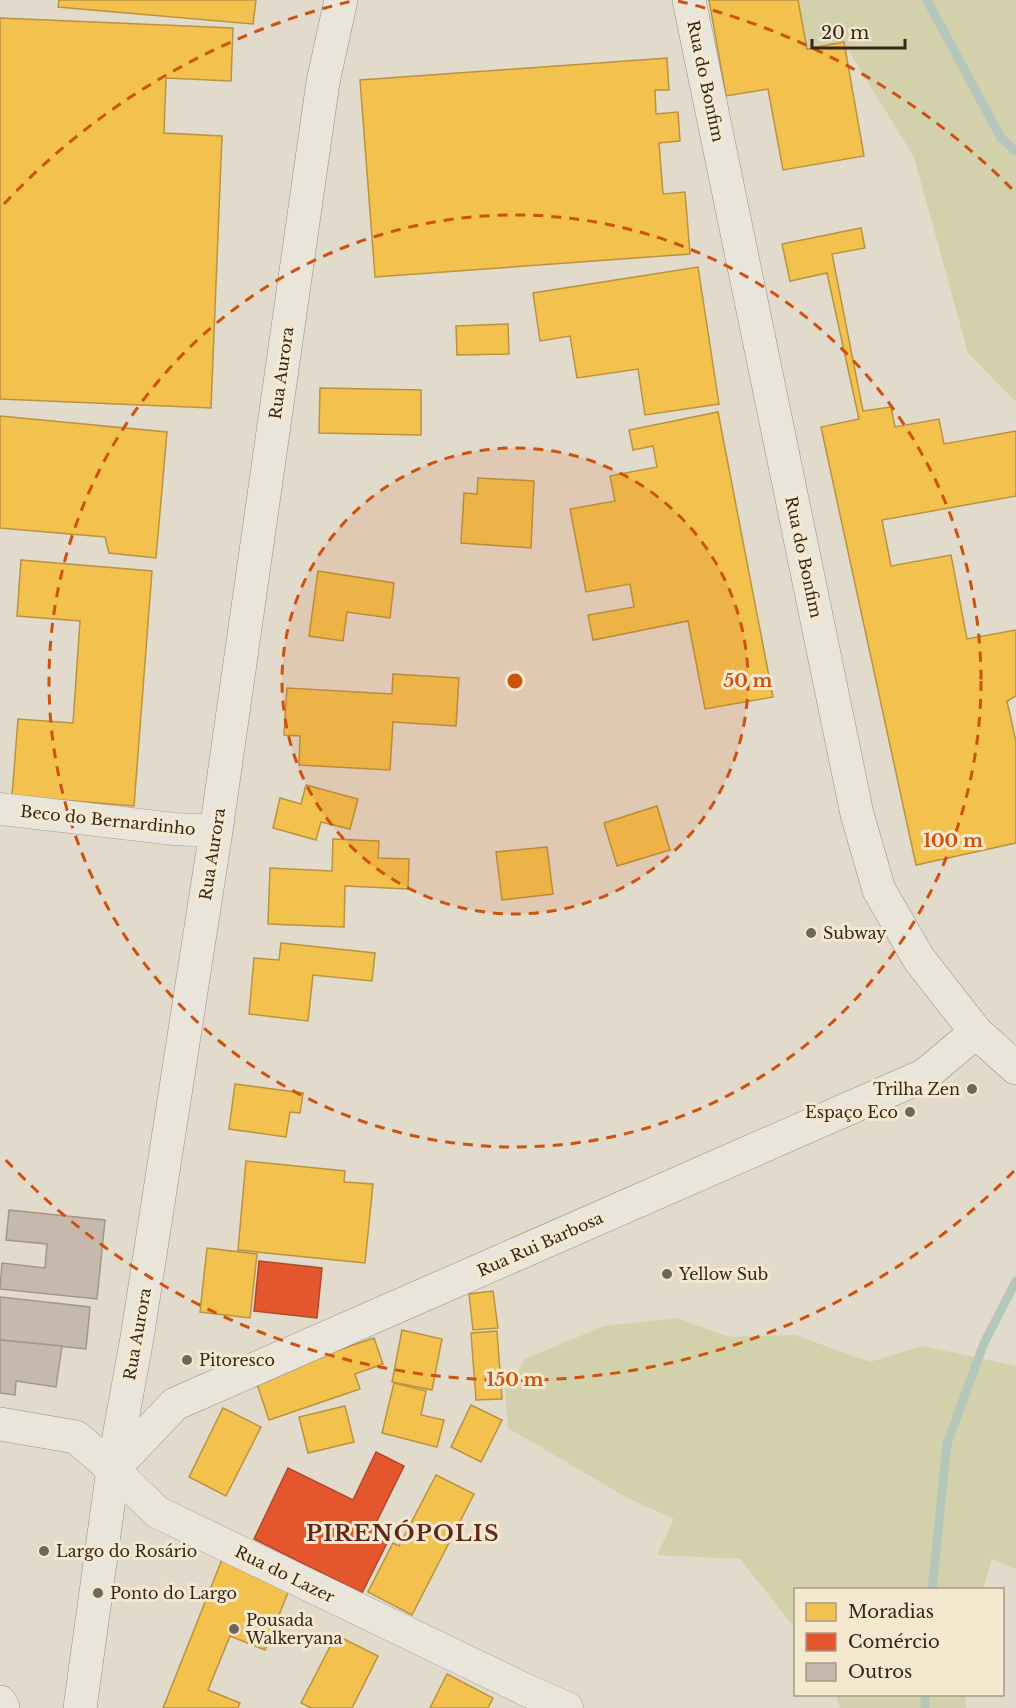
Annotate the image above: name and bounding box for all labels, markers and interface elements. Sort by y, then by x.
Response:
scale bar [812,12,905,50]
street label: Rua do Bonfim [683,18,729,144]
text: 20 m [821,22,869,44]
street label: Rua Aurora [265,325,297,421]
street label: Rua do Bonfim [781,494,827,620]
text: 50 m [724,670,773,692]
centre of rings [505,671,525,691]
street label: Beco do Bernardinho [19,801,197,839]
street label: Rua Aurora [195,806,229,902]
text: 100 m [923,830,983,852]
place label: Subway [823,923,887,943]
marker: Subway [804,926,818,940]
place label: Trilha Zen [873,1079,960,1099]
marker: Trilha Zen [965,1082,979,1096]
place label: Espaço Eco [805,1102,898,1122]
marker: Espaço Eco [903,1105,917,1119]
street label: Rua Rui Barbosa [474,1207,606,1281]
place label: Yellow Sub [678,1264,768,1284]
marker: Yellow Sub [660,1267,674,1281]
street label: Rua Aurora [119,1286,155,1382]
place label: Pitoresco [199,1350,275,1370]
marker: Pitoresco [180,1353,194,1367]
text: 150 m [487,1369,544,1391]
district label: PIRENÓPOLIS [306,1519,500,1547]
place label: Largo do Rosário [56,1541,197,1561]
street label: Rua do Lazer [232,1541,339,1607]
marker: Largo do Rosário [37,1544,51,1558]
place label: Ponto do Largo [110,1583,237,1603]
marker: Ponto do Largo [91,1586,105,1600]
legend [794,1588,1004,1696]
text: Moradias [848,1601,934,1623]
place label: Pousada Walkeryana [245,1610,342,1648]
marker: Pousada Walkeryana [227,1622,241,1636]
text: Comércio [848,1631,940,1653]
text: Outros [848,1661,912,1683]

